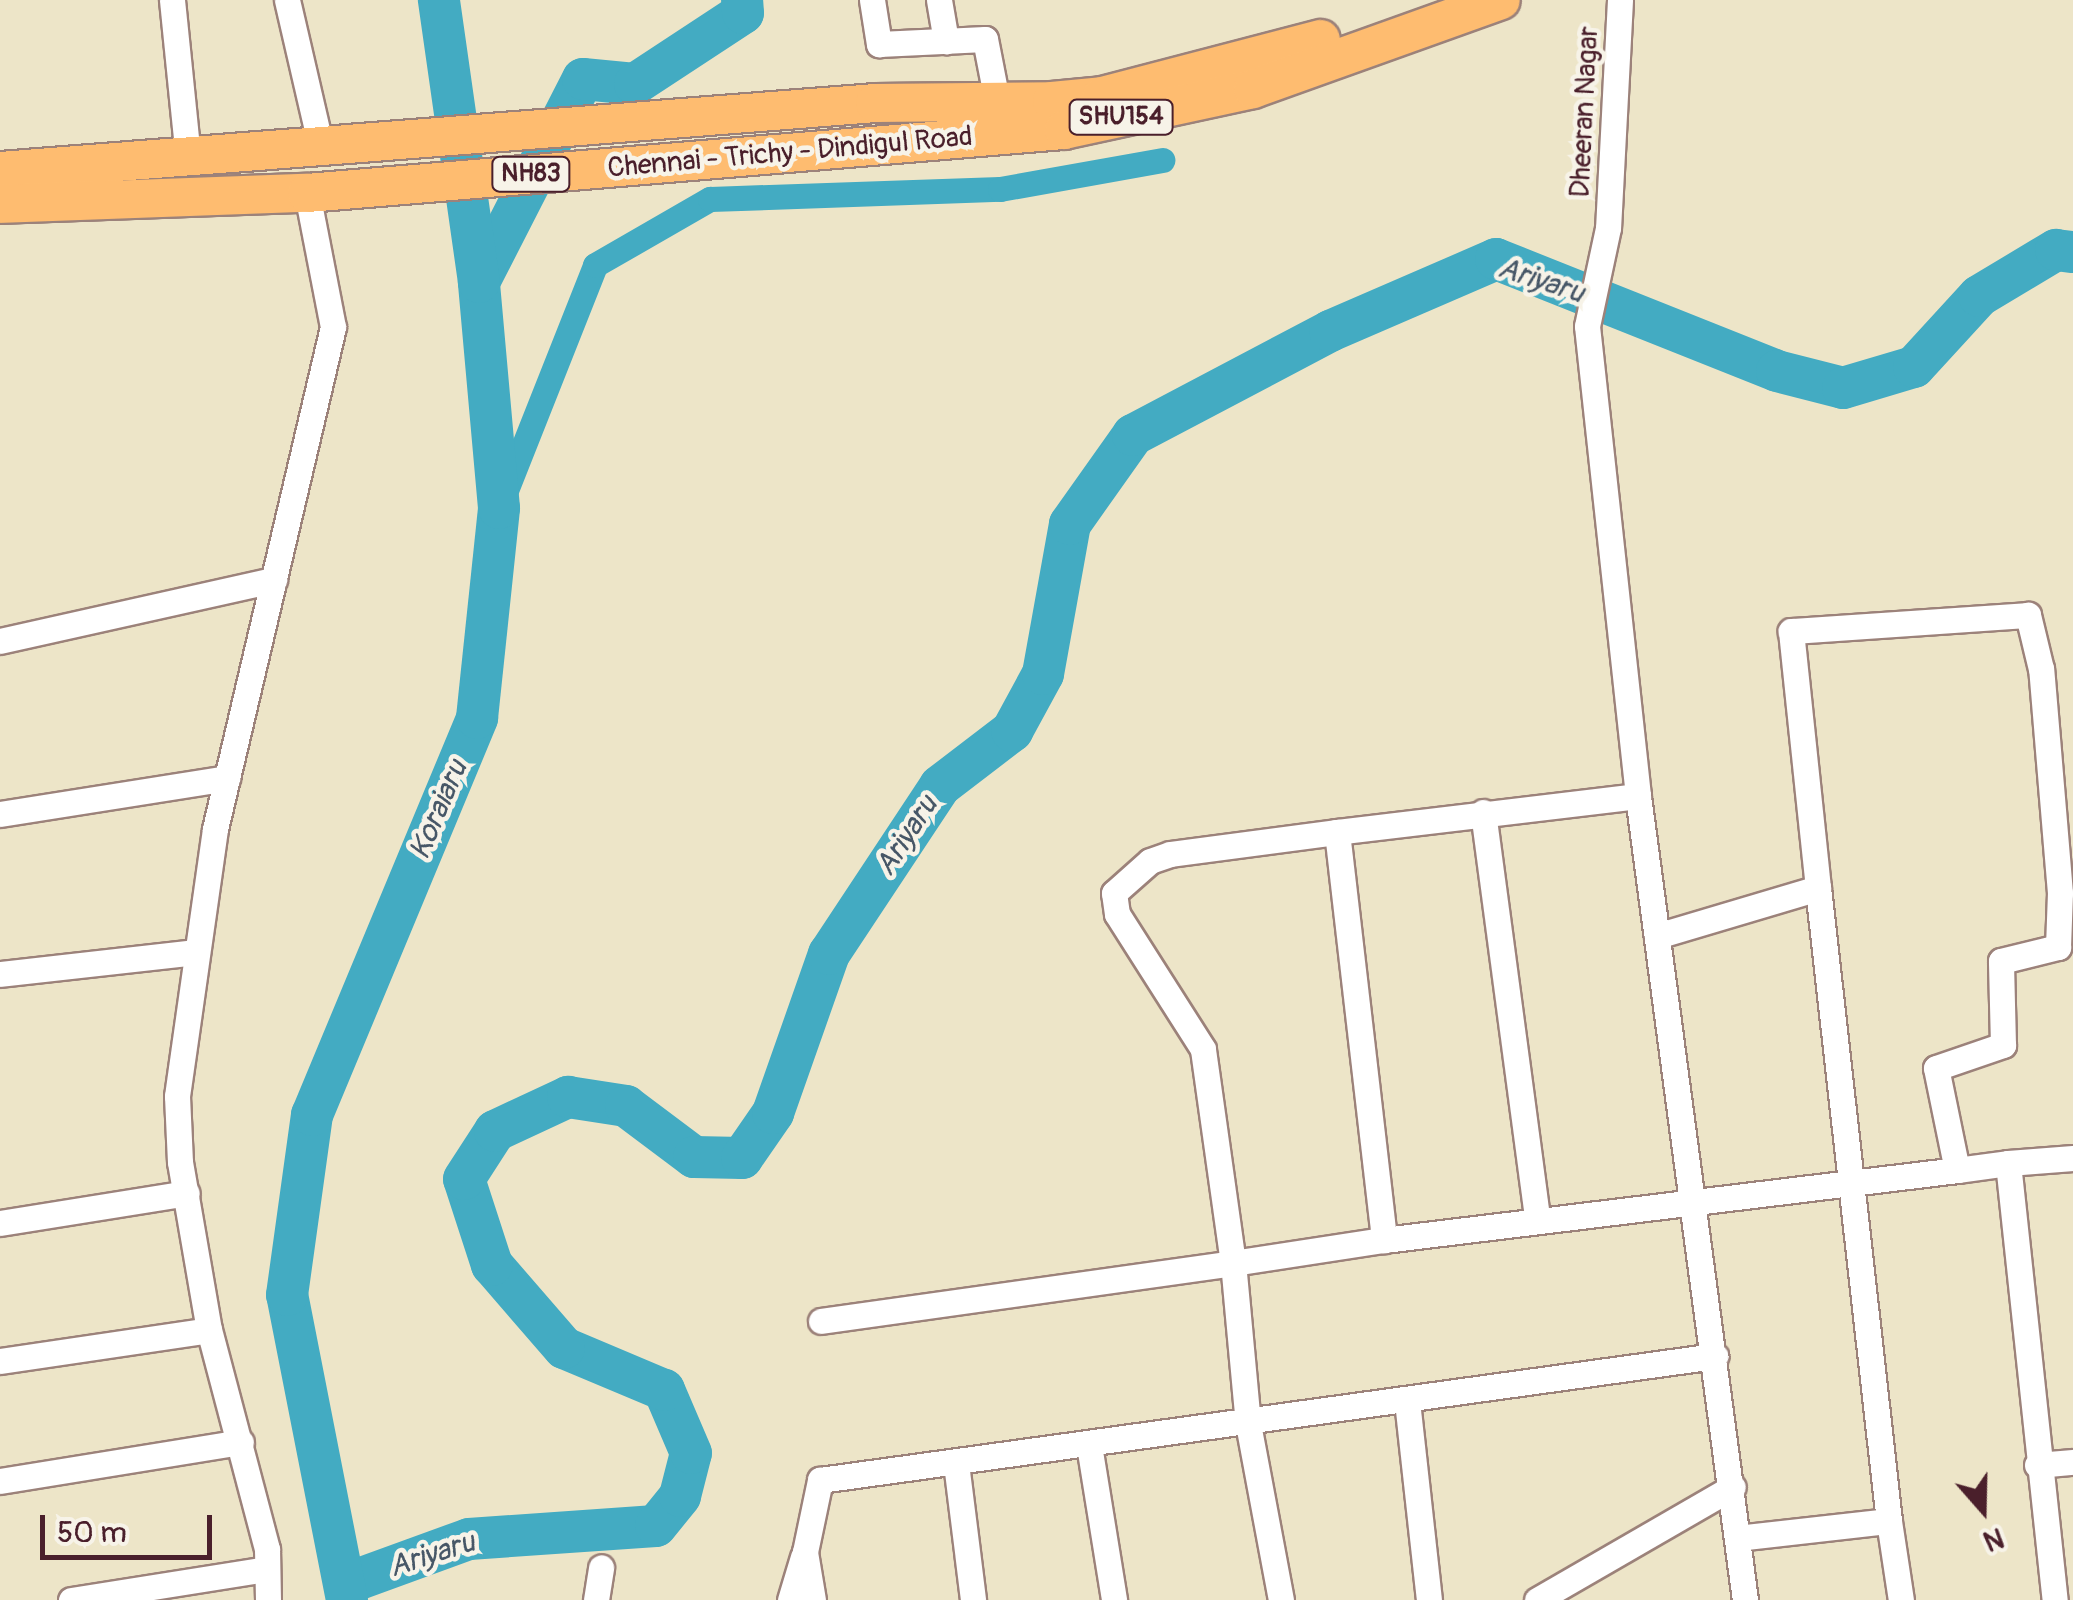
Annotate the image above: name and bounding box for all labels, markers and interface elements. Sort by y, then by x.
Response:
street label: Dheeran Nagar [1564,26,1606,198]
road number: SHU154 [1068,97,1174,137]
street label: Chennai - Trichy - Dindigul Road [606,120,974,186]
road number: NH83 [491,154,571,194]
water label: Ariyaru [1494,250,1588,312]
water label: Koraiaru [402,755,476,865]
water label: Ariyaru [868,789,946,883]
north arrow [1933,1460,2033,1560]
scale bar [45,1495,218,1557]
text: 50 m [57,1514,127,1551]
text: N [1979,1519,2008,1558]
water label: Ariyaru [385,1524,479,1586]

